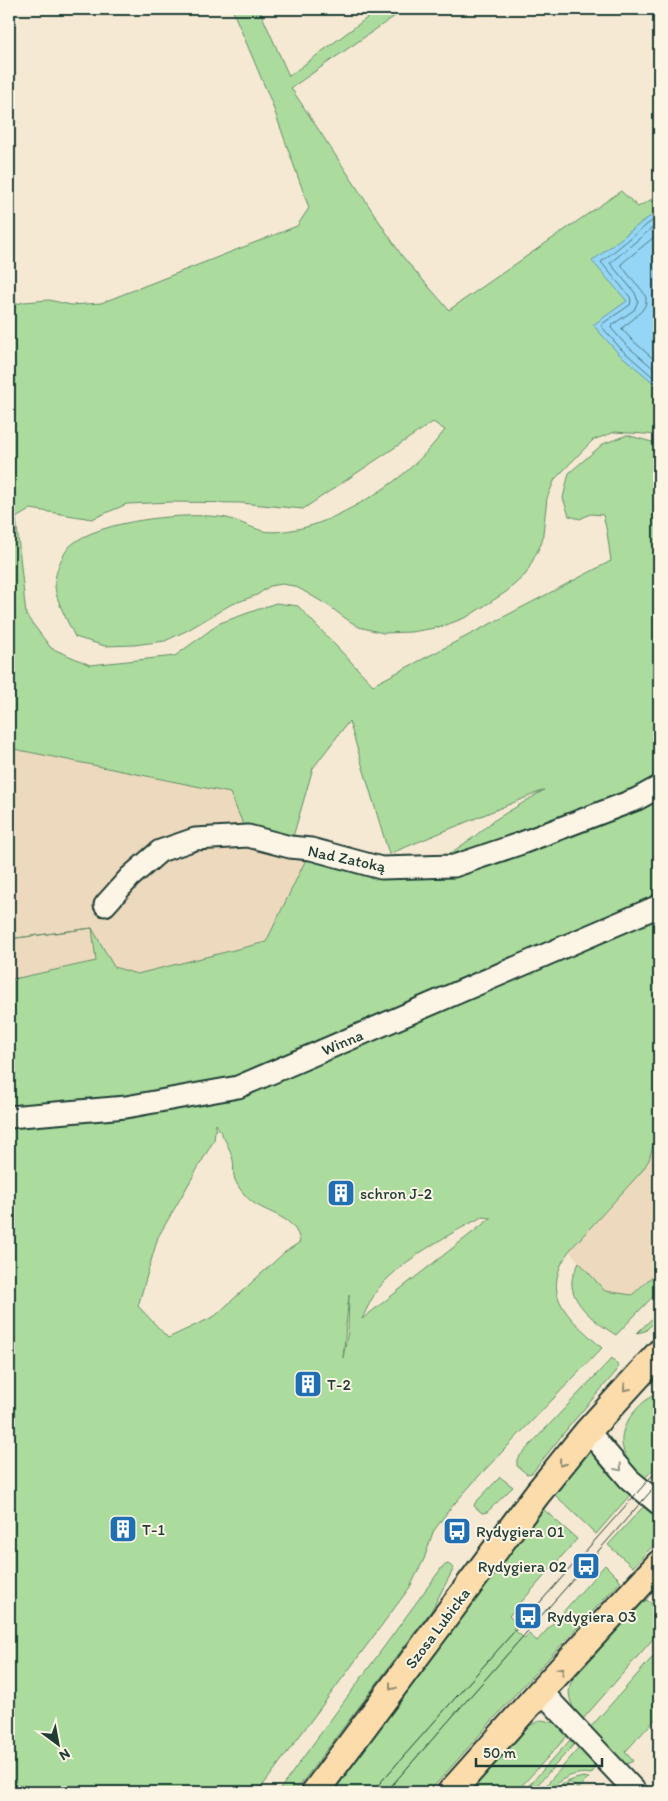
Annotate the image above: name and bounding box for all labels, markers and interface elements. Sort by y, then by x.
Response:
street label: Nad Zatoką [306,841,388,876]
street label: Winna [319,1025,366,1060]
building icon: schron J-2 [326,1178,356,1208]
place label: schron J-2 [360,1184,433,1203]
building icon: T-2 [293,1369,323,1399]
place label: T-2 [327,1375,351,1394]
one-way arrow [623,1383,632,1392]
one-way arrow [559,1457,568,1466]
one-way arrow [613,1463,622,1472]
building icon: T-1 [108,1514,138,1544]
bus stop icon: Rydygiera 01 [442,1516,472,1546]
place label: T-1 [142,1520,165,1539]
place label: Rydygiera 01 [476,1522,565,1541]
bus stop icon: Rydygiera 02 [571,1551,601,1581]
place label: Rydygiera 02 [478,1557,568,1576]
street label: Szosa Lubicka [401,1584,474,1672]
bus stop icon: Rydygiera 03 [513,1601,543,1631]
place label: Rydygiera 03 [547,1607,637,1626]
one-way arrow [555,1666,564,1675]
one-way arrow [390,1681,398,1690]
north arrow [32,1718,82,1768]
scale bar [476,1736,602,1768]
text: 50 m [483,1744,516,1762]
text: N [56,1745,73,1764]

